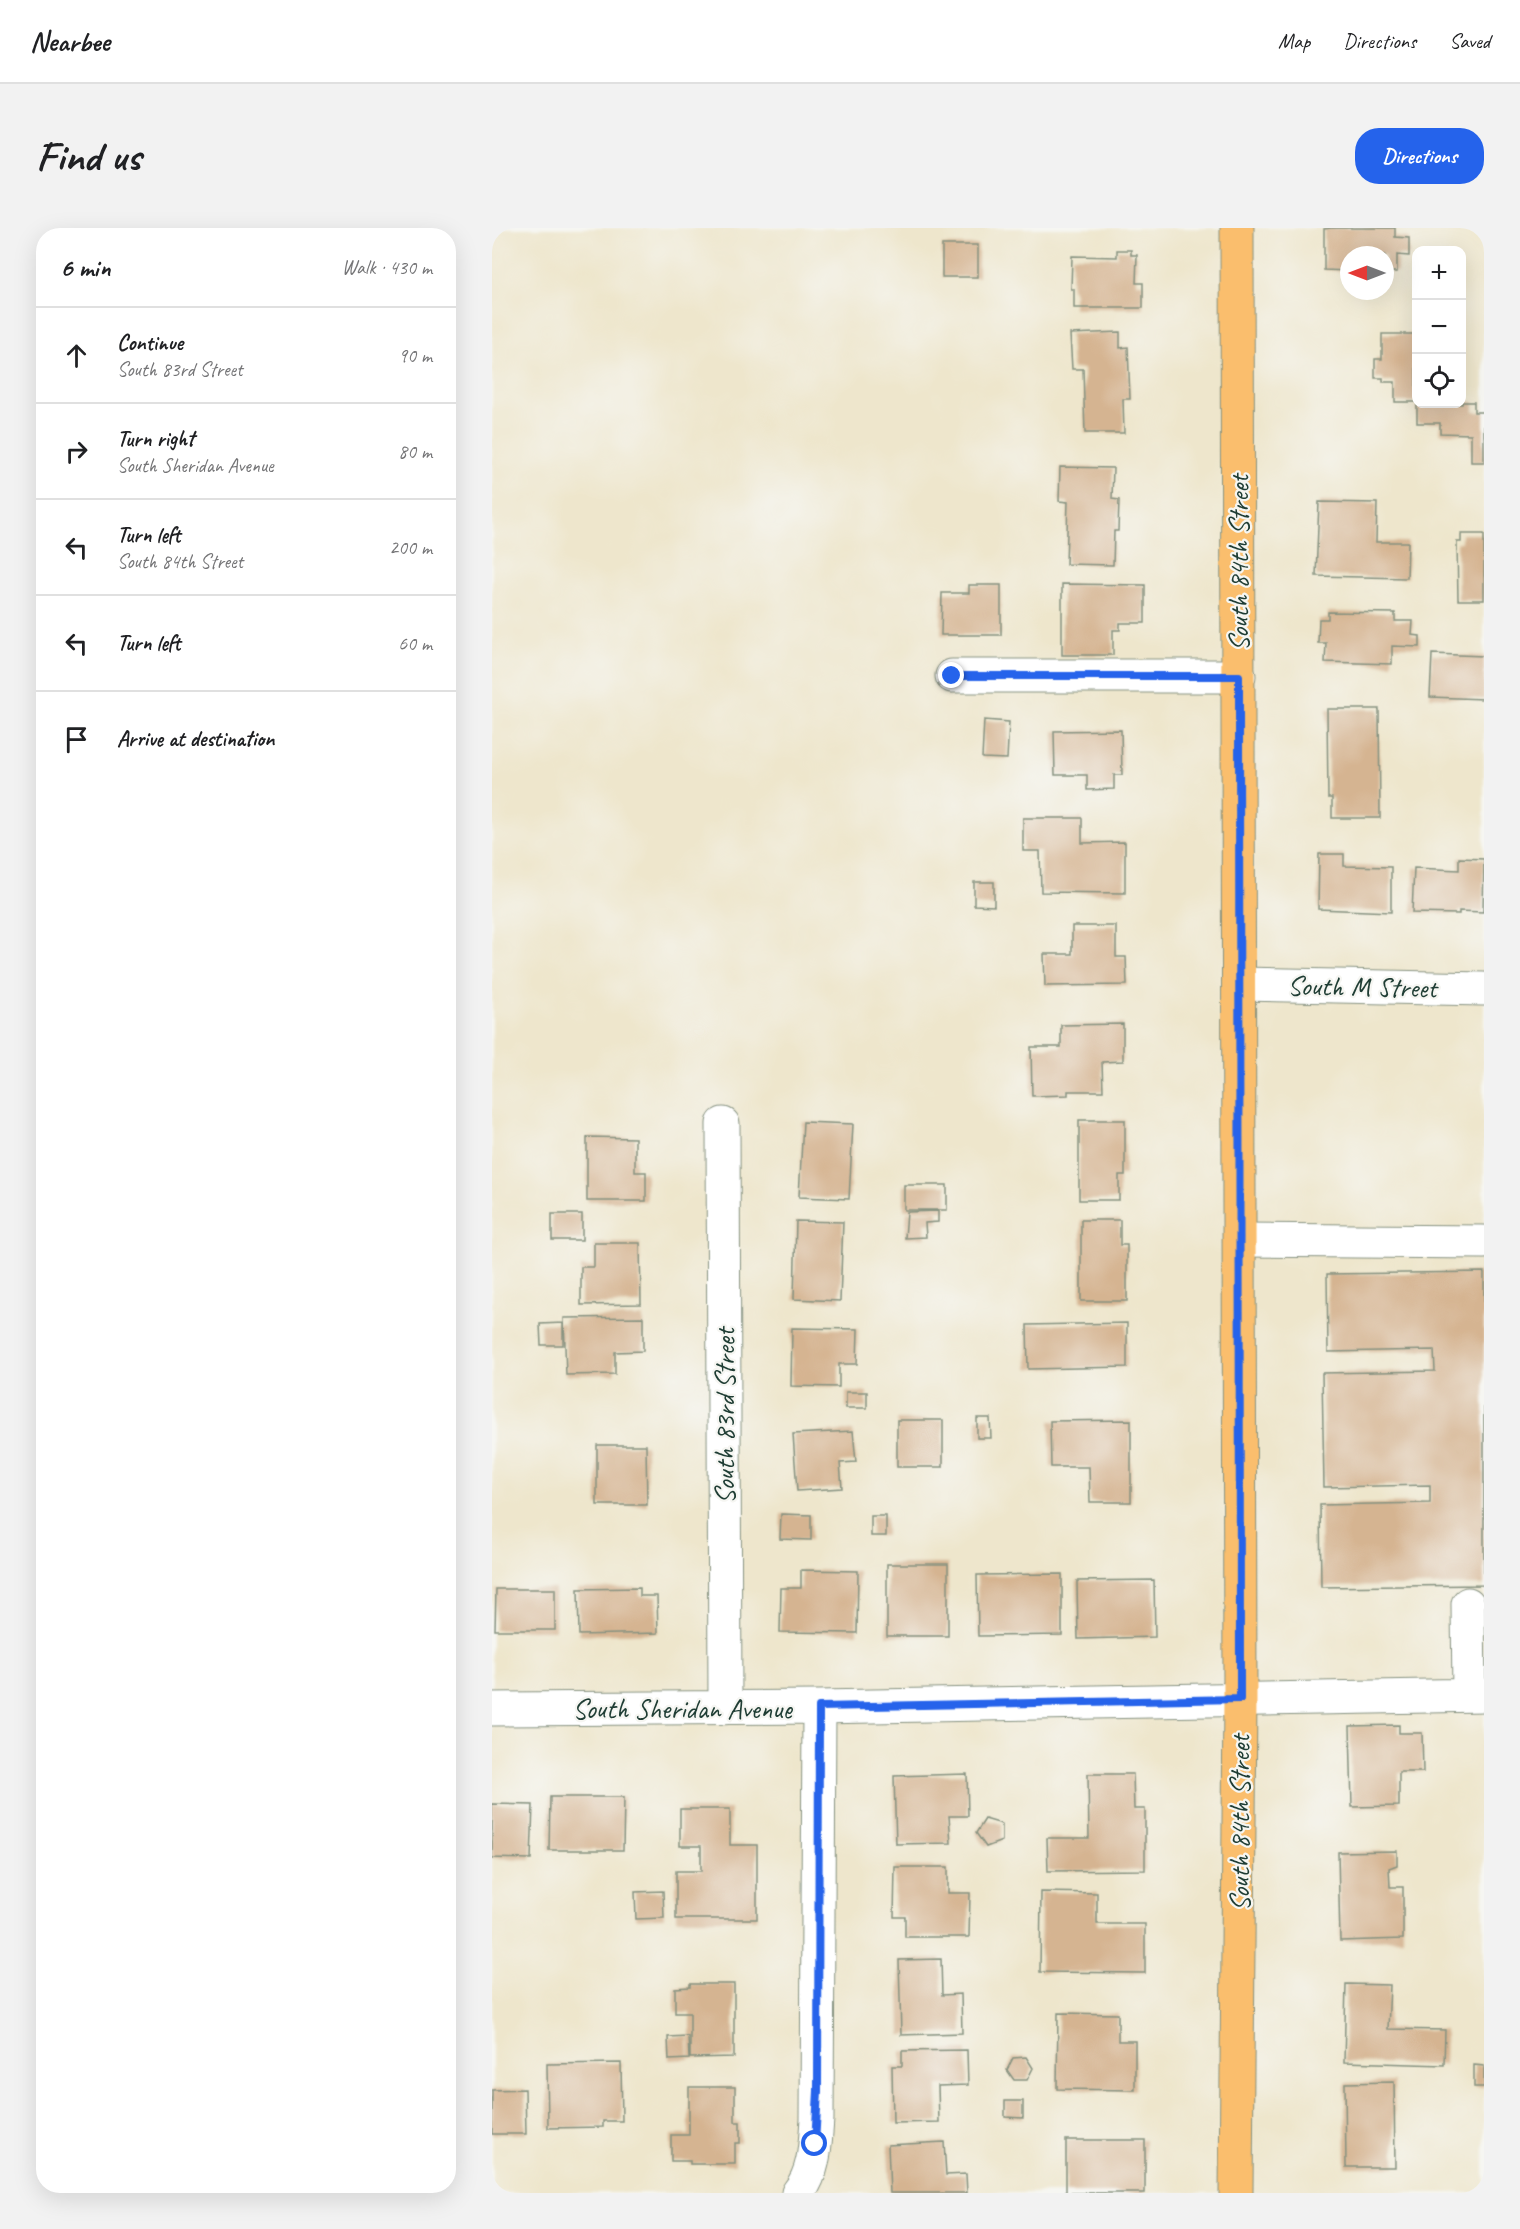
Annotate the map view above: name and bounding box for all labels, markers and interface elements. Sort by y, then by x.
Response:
text: Nearbee [30,24,110,59]
text: Map [1278,28,1310,54]
text: Directions [1343,28,1416,54]
text: Saved [1449,28,1490,54]
button: Directions [1355,128,1484,184]
text: Find us [36,130,141,183]
north arrow [1340,246,1394,300]
map controls [1412,246,1466,408]
button: + [1412,246,1466,300]
text: 6 min [60,251,110,284]
text: Walk · 430 m [342,255,432,280]
button: − [1412,300,1466,354]
text: Continue [117,329,183,357]
icon: ahead [60,339,93,372]
text: 90 m [398,343,432,368]
button: locate [1412,354,1466,408]
text: South 83rd Street [117,357,243,382]
text: Turn right [117,425,194,453]
icon: right [60,435,93,468]
text: 80 m [398,439,432,464]
text: South Sheridan Avenue [117,453,274,478]
street label: South 84th Street [1221,472,1256,651]
text: Turn left [117,521,181,549]
icon: left [60,531,93,564]
text: 200 m [389,535,432,560]
text: South 84th Street [117,549,243,574]
icon: left [60,627,93,660]
text: Turn left [117,629,181,657]
text: 60 m [398,631,432,656]
route end [938,662,964,688]
icon: arrive [60,723,93,756]
text: Arrive at destination [117,725,274,753]
street label: South M Street [1287,968,1440,1005]
street label: South 83rd Street [707,1325,742,1504]
street label: South Sheridan Avenue [572,1691,793,1726]
street label: South 84th Street [1222,1732,1257,1911]
route start [801,2130,827,2156]

